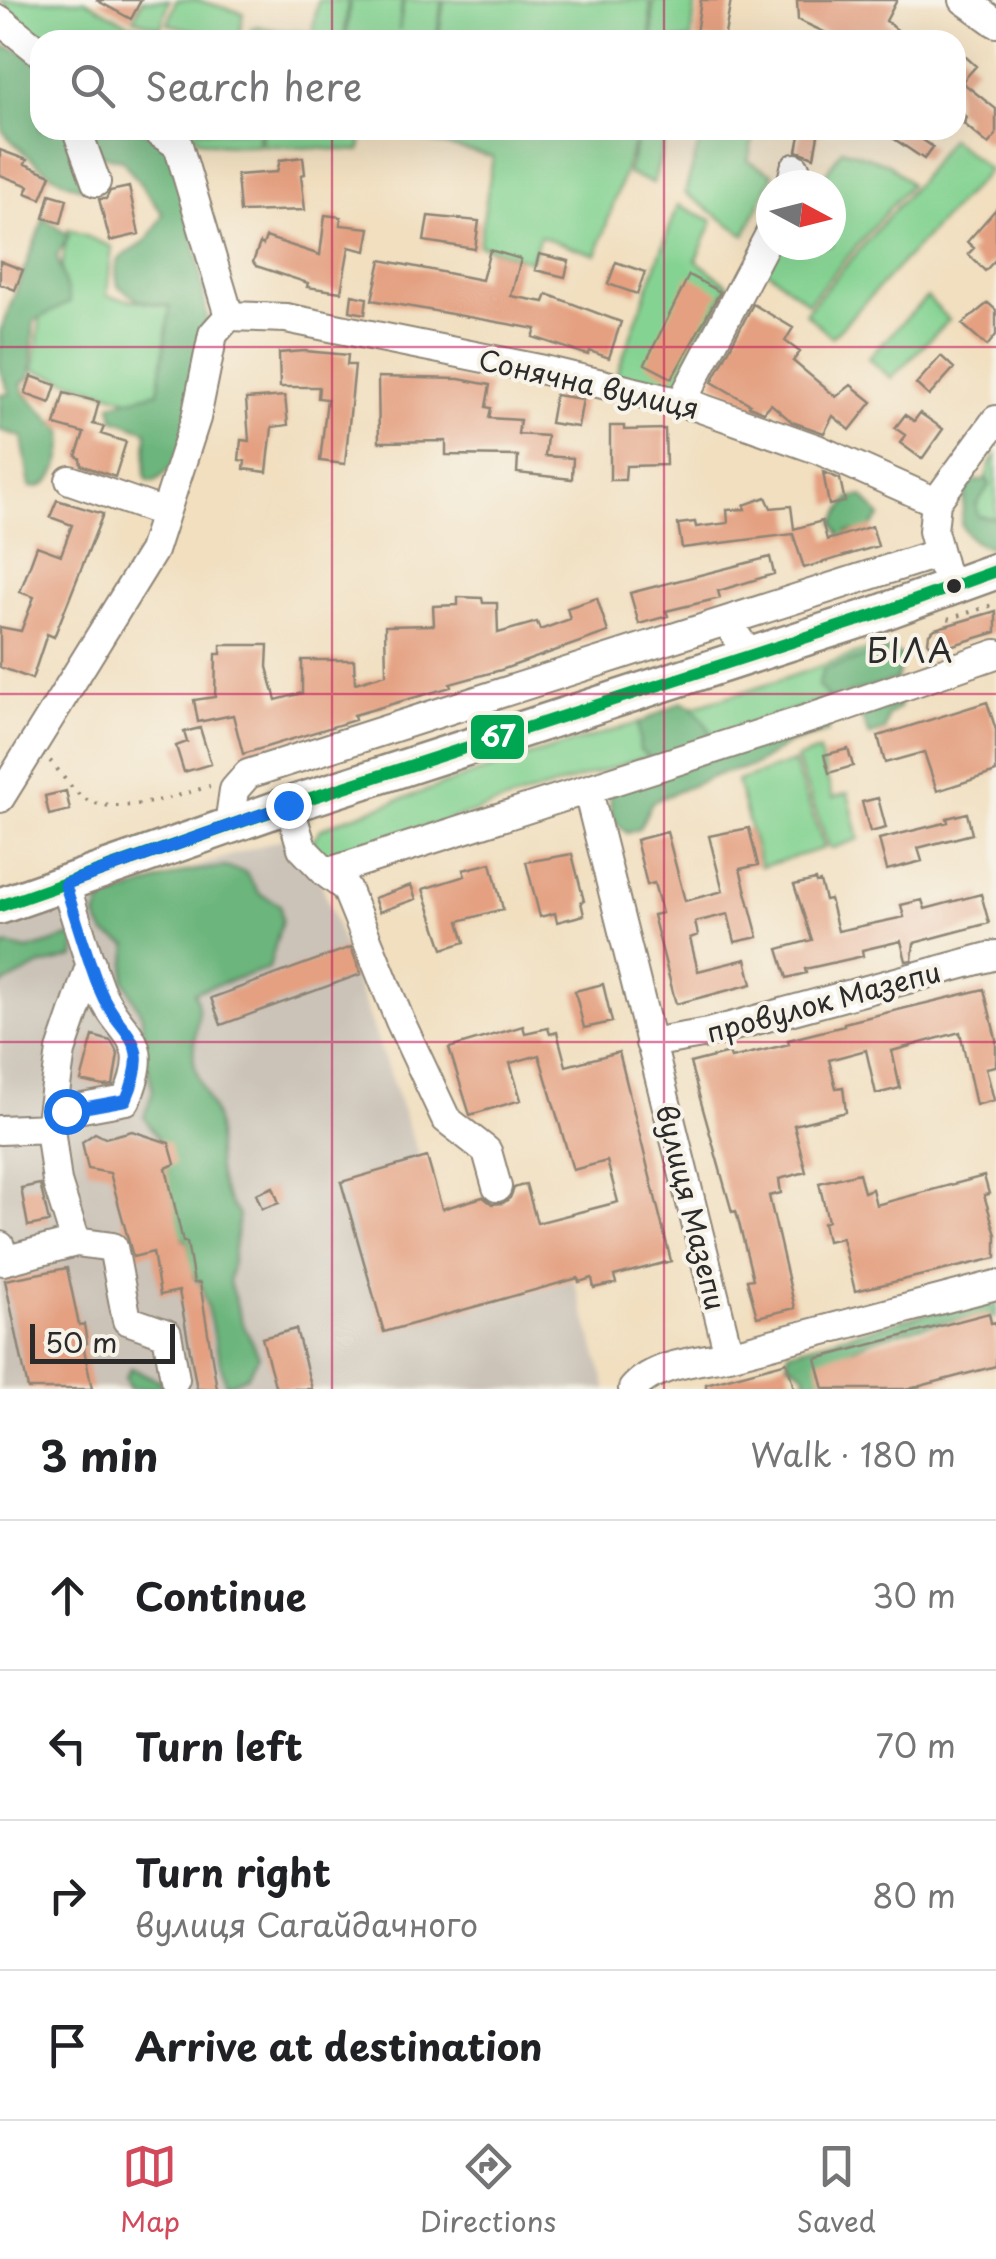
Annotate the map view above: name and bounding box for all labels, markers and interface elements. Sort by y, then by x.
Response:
search box [30,30,966,140]
text: Search here [145,57,362,114]
icon: search [65,58,120,113]
north arrow [756,170,846,260]
street label: Сонячна вулиця [475,337,703,429]
unlabelled marker [944,576,964,596]
district label: БІЛА [867,626,955,674]
line badge: 67 [469,713,526,761]
text: 67 [480,714,516,757]
route end [266,783,312,829]
street label: провулок Мазепи [701,949,945,1053]
route start [44,1089,90,1135]
street label: вулиця Мазепи [646,1100,738,1314]
scale bar [30,1319,175,1364]
text: 50 m [45,1320,118,1363]
text: 3 min [40,1423,158,1486]
text: Walk · 180 m [750,1430,956,1478]
text: Continue [135,1567,306,1624]
icon: ahead [40,1568,95,1623]
text: 30 m [872,1571,956,1619]
text: Turn left [135,1717,303,1774]
icon: left [40,1718,95,1773]
text: 70 m [876,1721,956,1769]
text: Turn right [135,1843,331,1900]
icon: right [40,1868,95,1923]
text: 80 m [872,1871,956,1919]
text: вулиця Сагайдачного [135,1900,478,1948]
text: Arrive at destination [135,2017,543,2074]
icon: arrive [40,2018,95,2073]
tab: Map [120,2139,180,2242]
tab: Directions [420,2139,556,2242]
tab: Saved [796,2139,876,2242]

